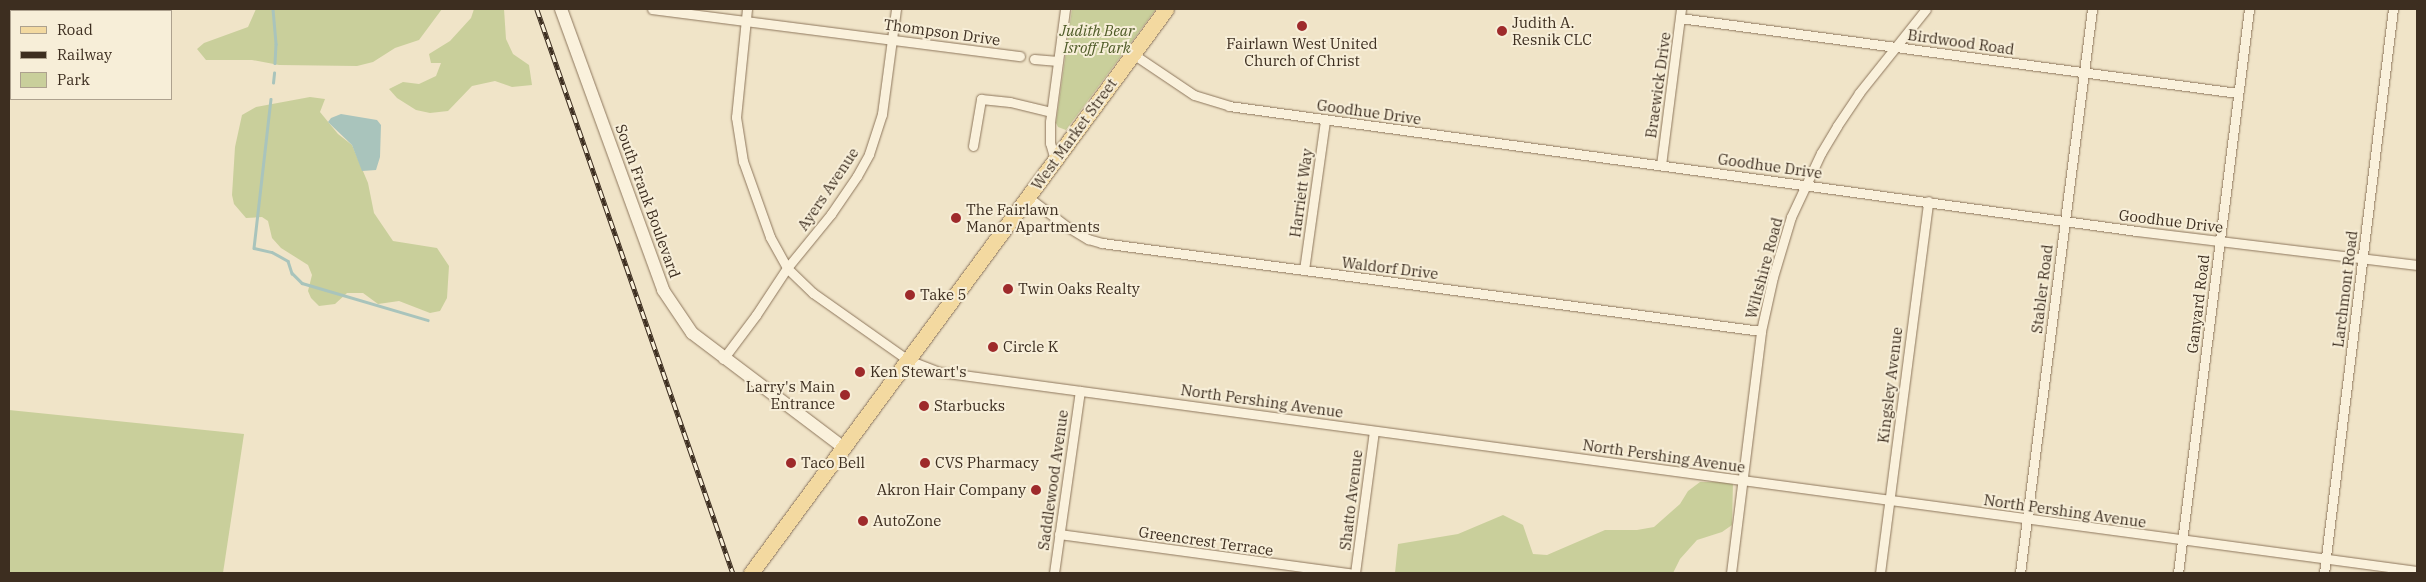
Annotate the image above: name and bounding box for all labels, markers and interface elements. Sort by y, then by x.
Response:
legend [10,10,172,100]
place label: Judith A. Resnik CLC [1512,13,1592,48]
street label: Thompson Drive [882,15,1002,49]
text: Road [57,20,93,39]
marker: Fairlawn West United Church of Christ [1296,20,1308,32]
park label: Judith Bear Isroff Park [1059,21,1135,56]
marker: Judith A. Resnik CLC [1496,25,1508,37]
street label: Birdwood Road [1906,26,2016,58]
street label: Braewick Drive [1642,31,1674,139]
place label: Fairlawn West United Church of Christ [1226,34,1378,69]
text: Railway [57,45,112,64]
text: Park [57,70,90,89]
street label: West Market Street [1028,75,1120,193]
street label: Goodhue Drive [1316,96,1422,128]
street label: South Frank Boulevard [612,122,684,280]
street label: Ayers Avenue [794,144,862,234]
street label: Harriett Way [1286,147,1316,239]
street label: Goodhue Drive [1717,150,1823,182]
place label: The Fairlawn Manor Apartments [966,200,1100,235]
street label: Goodhue Drive [2118,206,2224,236]
marker: The Fairlawn Manor Apartments [950,212,962,224]
street label: Wiltshire Road [1742,215,1786,321]
street label: Larchmont Road [2329,229,2361,349]
street label: Stabler Road [2028,243,2056,335]
street label: Waldorf Drive [1341,253,1439,283]
street label: Ganyard Road [2183,253,2213,355]
place label: Twin Oaks Realty [1018,280,1140,298]
marker: Twin Oaks Realty [1002,283,1014,295]
place label: Take 5 [920,286,966,304]
marker: Take 5 [904,289,916,301]
street label: Kingsley Avenue [1874,326,1906,444]
place label: Circle K [1003,338,1058,356]
marker: Circle K [987,341,999,353]
place label: Ken Stewart's [870,363,967,381]
marker: Ken Stewart's [854,366,866,378]
place label: Larry's Main Entrance [746,377,835,412]
street label: North Pershing Avenue [1179,381,1345,421]
marker: Larry's Main Entrance [839,389,851,401]
place label: Starbucks [934,397,1005,415]
marker: Starbucks [918,400,930,412]
street label: Saddlewood Avenue [1034,408,1072,552]
street label: North Pershing Avenue [1581,436,1747,476]
street label: Shatto Avenue [1336,449,1366,551]
place label: Taco Bell [801,454,865,472]
place label: CVS Pharmacy [935,454,1039,472]
marker: Taco Bell [785,457,797,469]
marker: CVS Pharmacy [919,457,931,469]
place label: Akron Hair Company [877,481,1026,499]
marker: Akron Hair Company [1030,484,1042,496]
street label: North Pershing Avenue [1982,491,2148,531]
place label: AutoZone [873,512,941,530]
marker: AutoZone [857,515,869,527]
street label: Greencrest Terrace [1138,523,1274,559]

